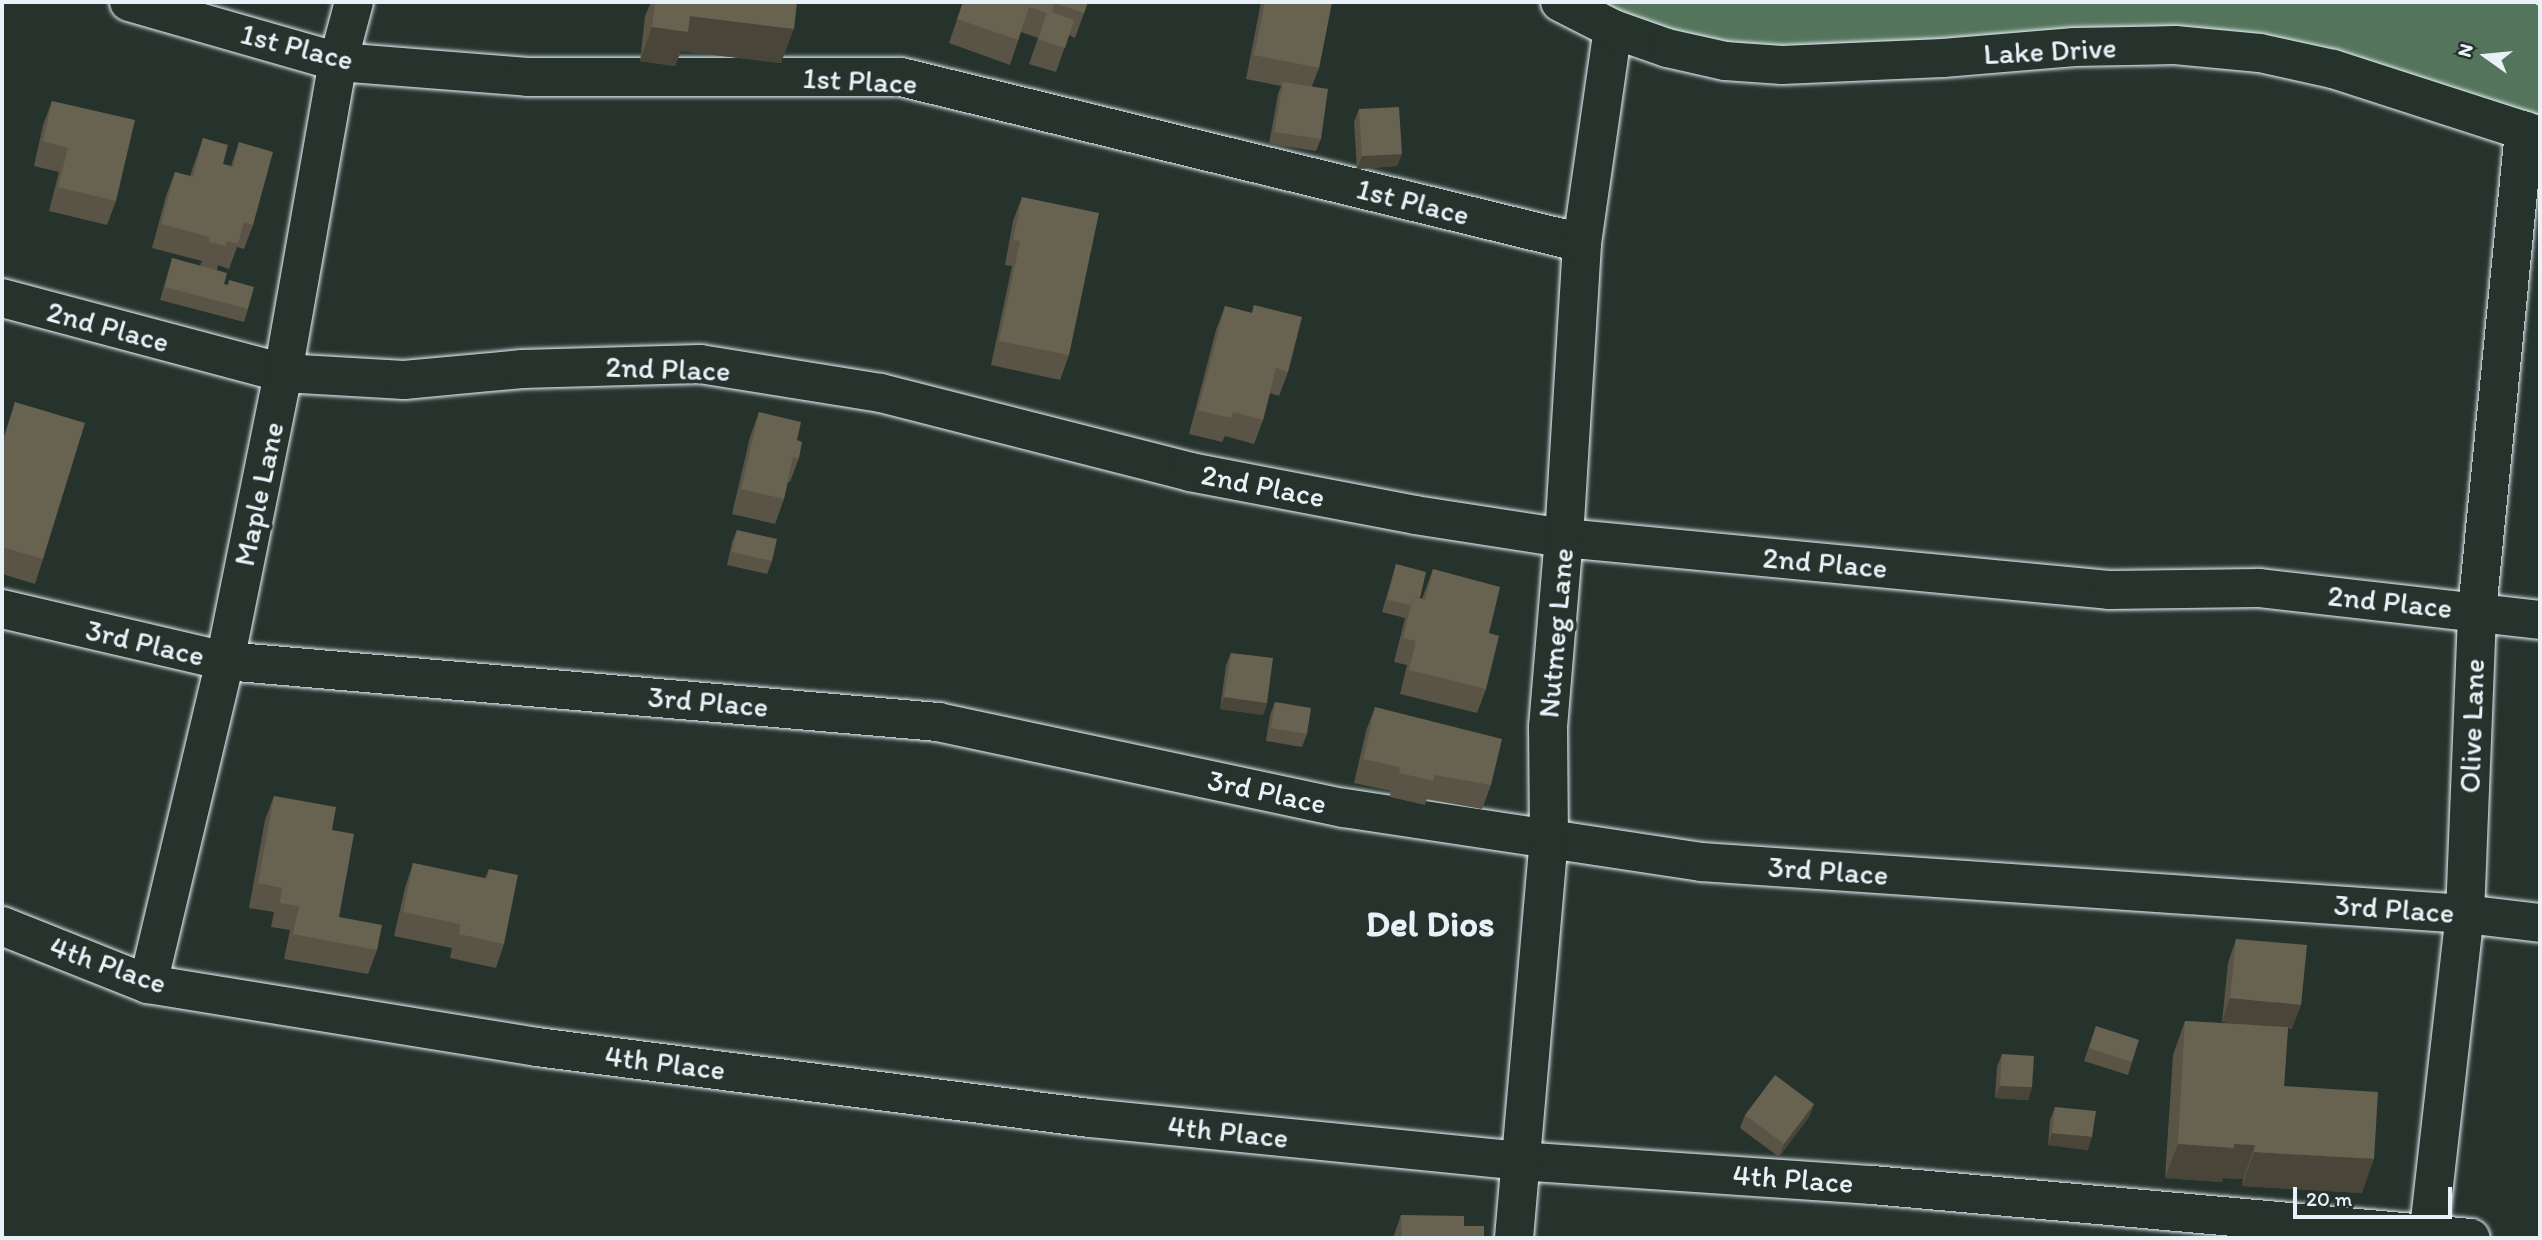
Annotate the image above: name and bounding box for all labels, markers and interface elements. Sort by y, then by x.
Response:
street label: 1st Place [237,16,357,78]
north arrow [2451,21,2521,91]
street label: Lake Drive [1982,29,2118,73]
text: N [2452,41,2478,60]
street label: 1st Place [802,60,918,102]
street label: 1st Place [1353,171,1473,233]
street label: 2nd Place [43,293,173,361]
street label: 2nd Place [605,349,731,389]
street label: Maple Lane [226,419,292,569]
street label: 2nd Place [1198,456,1328,516]
street label: 2nd Place [1761,540,1889,586]
street label: Nutmeg Lane [1531,546,1581,720]
street label: 2nd Place [2326,578,2454,626]
street label: 3rd Place [82,612,208,674]
street label: Olive Lane [2452,658,2492,794]
street label: 3rd Place [647,679,769,725]
street label: 3rd Place [1204,762,1330,822]
street label: 3rd Place [1767,849,1889,893]
street label: 3rd Place [2333,887,2455,931]
district label: Del Dios [1365,901,1495,945]
street label: 4th Place [45,928,171,1002]
street label: 4th Place [603,1038,727,1088]
street label: 4th Place [1166,1108,1290,1156]
street label: 4th Place [1732,1157,1854,1201]
scale bar [2297,1174,2456,1218]
text: 20 m [2306,1186,2352,1211]

